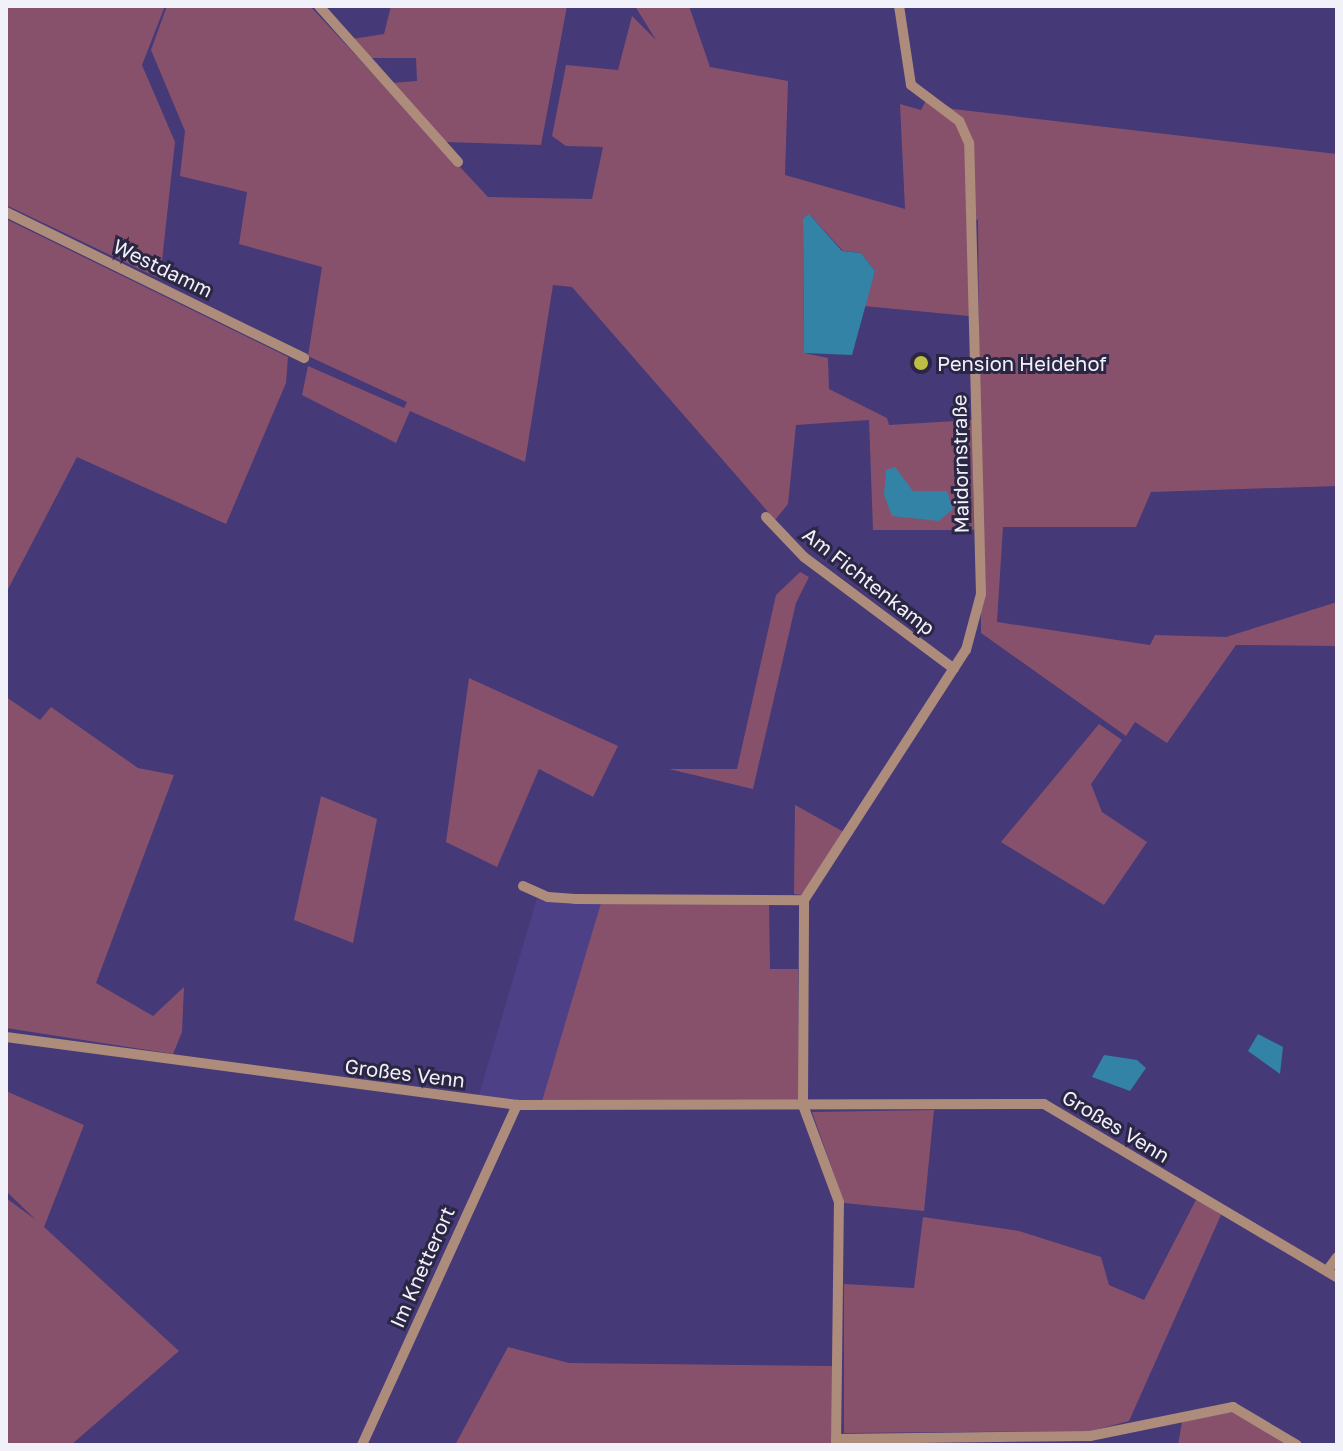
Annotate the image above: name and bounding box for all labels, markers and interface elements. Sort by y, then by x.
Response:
street label: Westdamm [109,234,217,302]
place label: Pension Heidehof [937,351,1107,375]
marker: Pension Heidehof [912,354,930,372]
street label: Maidornstraße [947,394,973,534]
street label: Am Fichtenkamp [798,522,940,640]
street label: Großes Venn [344,1054,466,1092]
street label: Großes Venn [1058,1085,1174,1167]
street label: Im Knetterort [385,1203,459,1331]

